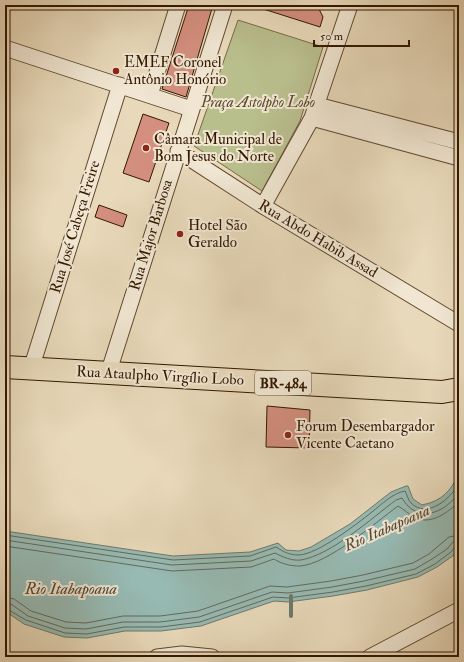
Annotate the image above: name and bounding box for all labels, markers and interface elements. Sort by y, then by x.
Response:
scale bar [314,22,409,48]
text: 50 m [320,29,344,44]
place label: EMEF Coronel Antônio Honório [123,53,226,89]
marker: EMEF Coronel Antônio Honório [111,66,121,76]
park label: Praça Astolpho Lobo [200,93,315,112]
place label: Câmara Municipal de Bom Jesus do Norte [154,130,282,167]
marker: Câmara Municipal de Bom Jesus do Norte [141,143,151,153]
street label: Rua José Cabeça Freire [46,158,105,296]
street label: Rua Major Barbosa [125,176,177,293]
street label: Rua Abdo Habib Assad [255,196,382,282]
place label: Hotel São Geraldo [188,216,247,252]
marker: Hotel São Geraldo [175,229,185,239]
street label: Rua Ataulpho Virgílio Lobo [76,362,244,391]
road number: BR-484 [255,371,311,395]
place label: Forum Desembargador Vicente Caetano [296,417,435,453]
marker: Forum Desembargador Vicente Caetano [283,430,293,440]
water label: Rio Itabapoana [340,500,433,556]
water label: Rio Itabapoana [24,579,117,599]

